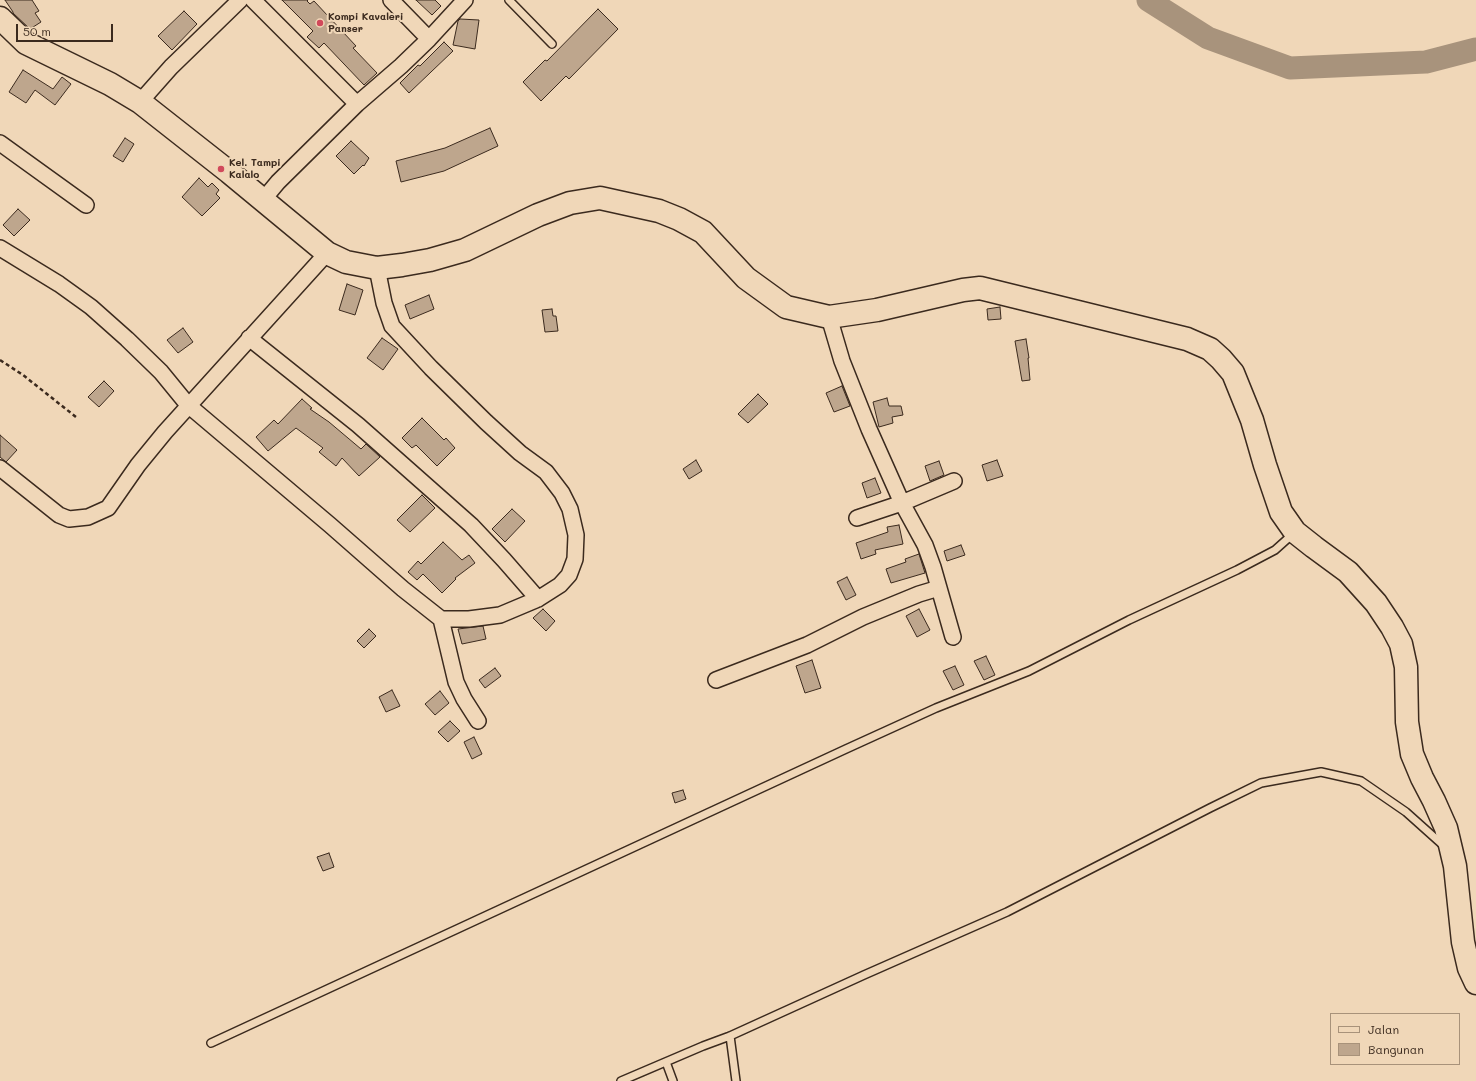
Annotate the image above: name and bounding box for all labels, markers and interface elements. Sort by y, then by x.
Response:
place label: Kompi Kavaleri Panser [328,11,403,34]
scale bar [18,16,115,42]
marker: Kompi Kavaleri Panser [315,18,325,28]
text: 50 m [23,23,51,39]
place label: Kel. Tampi Kalalo [229,157,281,180]
marker: Kel. Tampi Kalalo [216,164,226,174]
legend [1330,1013,1460,1065]
text: Jalan [1368,1021,1399,1037]
text: Bangunan [1368,1041,1424,1057]

